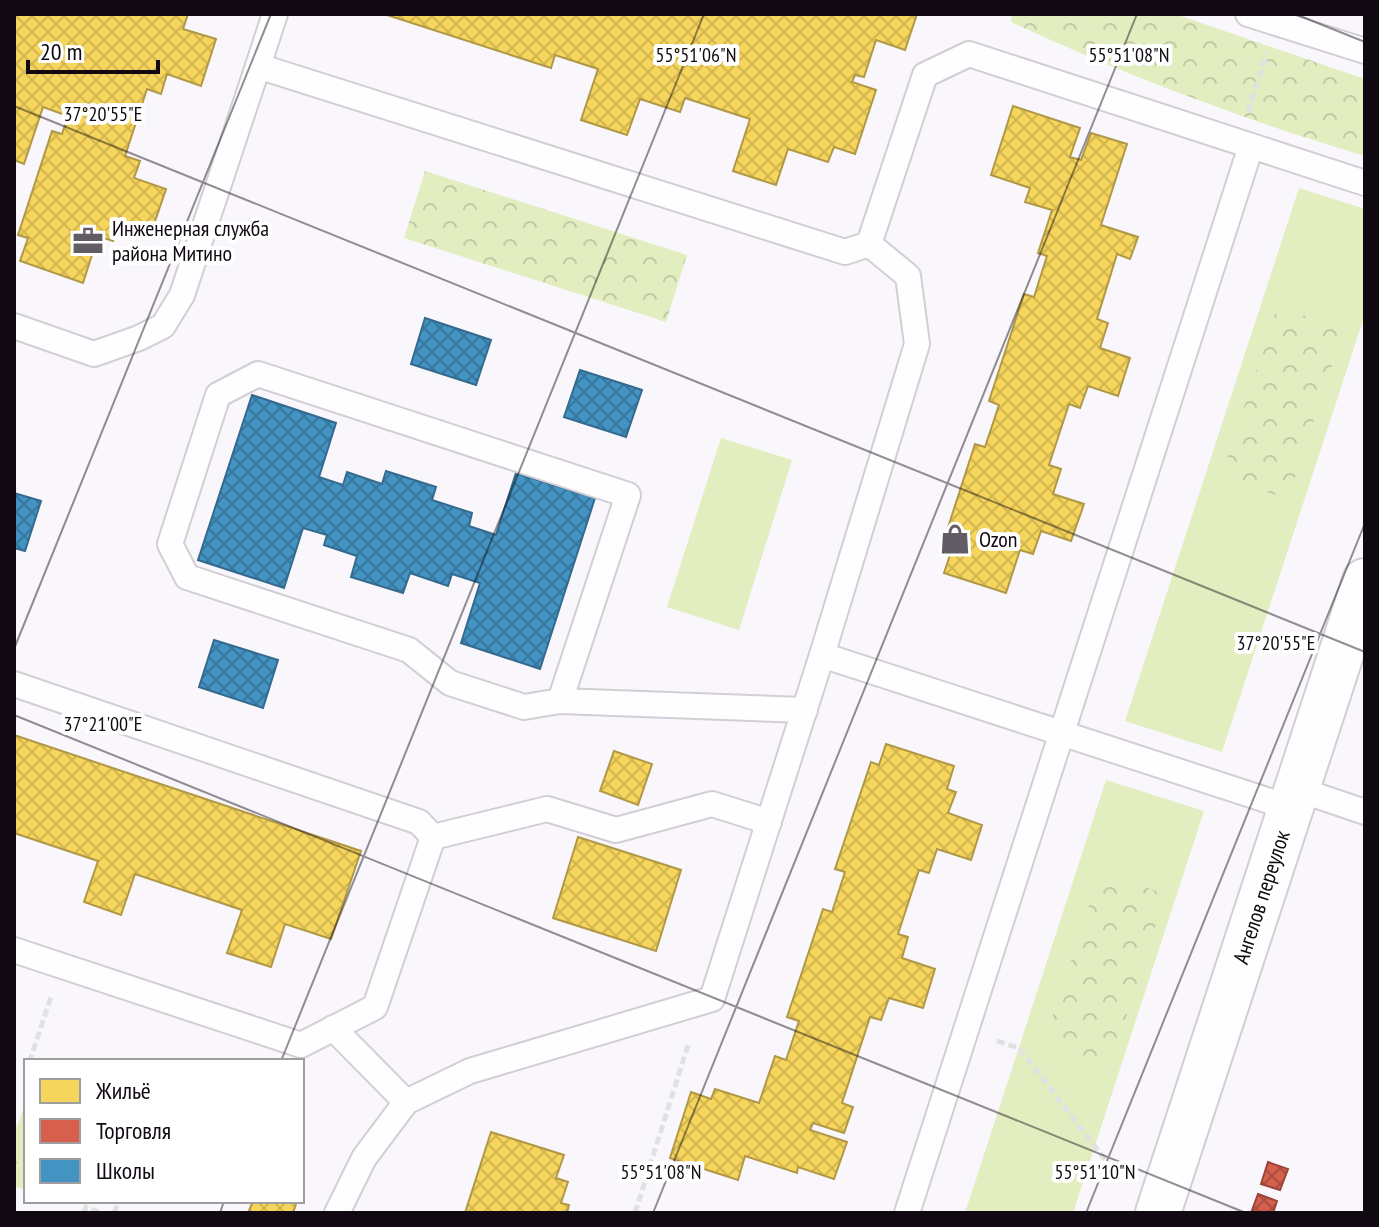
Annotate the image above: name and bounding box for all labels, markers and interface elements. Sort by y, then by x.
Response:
scale bar [28,24,158,74]
text: 20 m [40,36,82,67]
text: 55°51'06"N [656,42,736,68]
text: 55°51'08"N [1089,42,1169,68]
text: 37°20'55"E [64,101,142,127]
place label: Инженерная служба района Митино [112,214,269,267]
office icon: Инженерная служба района Митино [71,224,105,258]
shop icon: Ozon [938,522,972,556]
place label: Ozon [979,525,1018,553]
text: 37°20'55"E [1237,630,1315,656]
text: 37°21'00"E [64,711,142,737]
street label: Ангелов переулок [1226,826,1296,967]
legend [24,1059,304,1203]
text: Жильё [95,1075,151,1106]
text: Торговля [96,1115,171,1146]
text: Школы [96,1155,155,1186]
text: 55°51'08"N [621,1159,701,1185]
text: 55°51'10"N [1055,1159,1135,1185]

